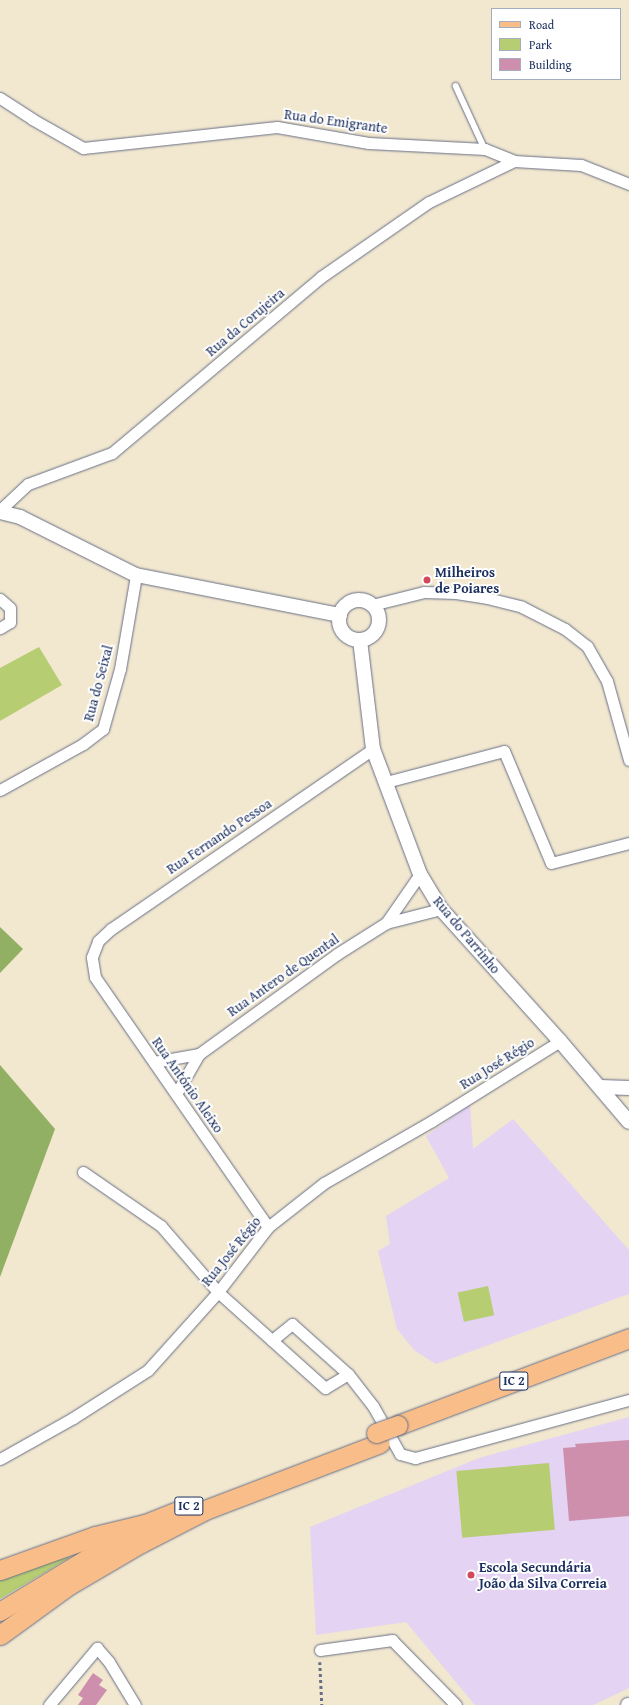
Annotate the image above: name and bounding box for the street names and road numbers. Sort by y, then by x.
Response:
street label: Rua do Emigrante [283,105,389,137]
street label: Rua da Corujeira [202,284,288,360]
street label: Rua do Seixal [80,643,116,723]
street label: Rua Fernando Pessoa [163,795,275,877]
street label: Rua do Parrinho [430,893,504,977]
street label: Rua Antero de Quental [224,930,342,1020]
street label: Rua José Régio [457,1033,537,1093]
street label: Rua António Aleixo [149,1034,227,1136]
street label: Rua José Régio [198,1213,264,1289]
road number: IC 2 [499,1370,529,1392]
road number: IC 2 [174,1495,204,1517]

